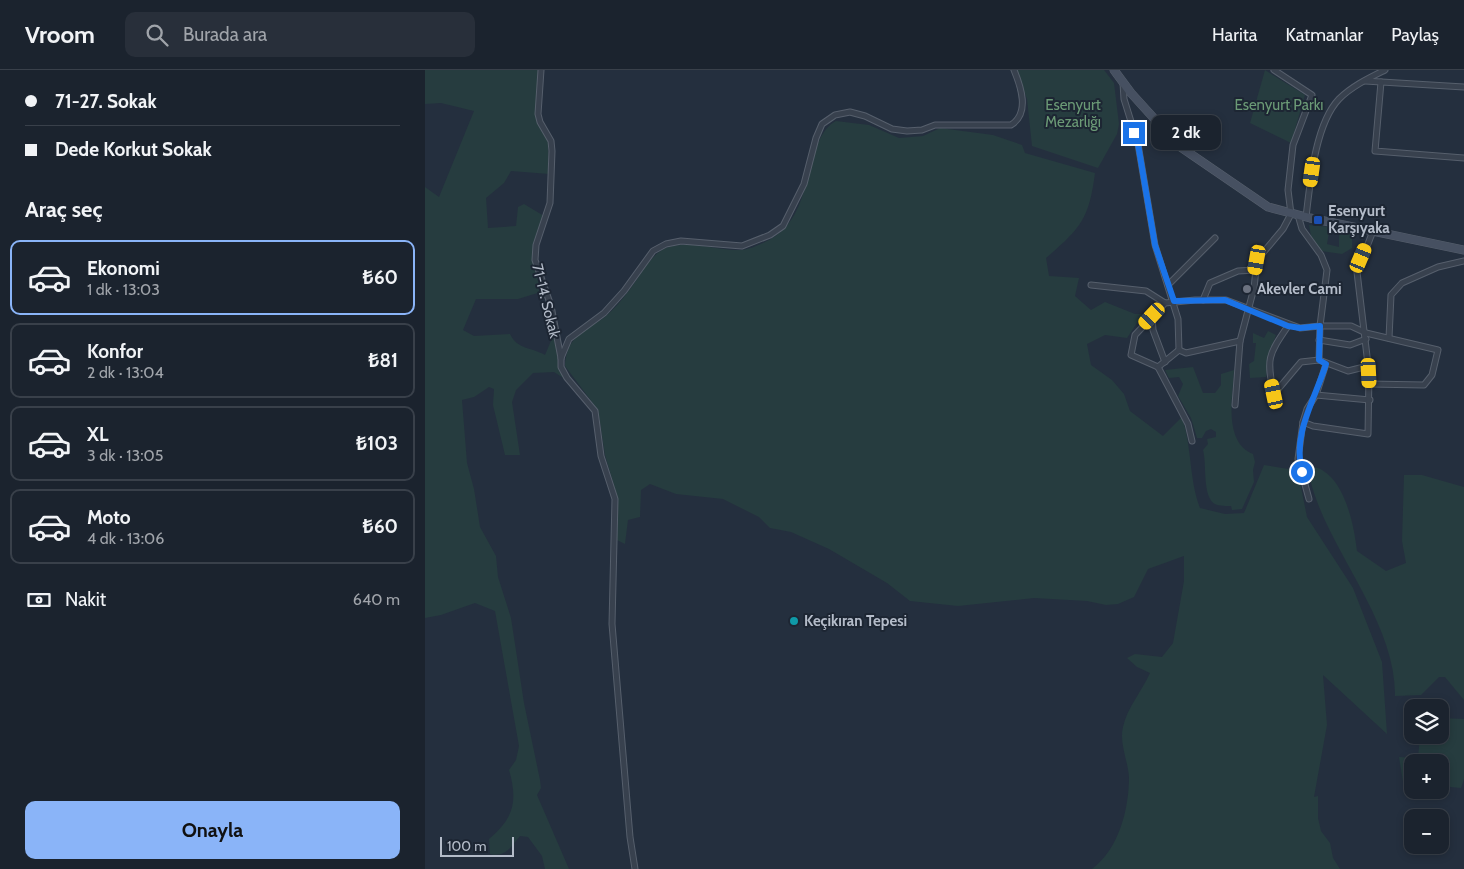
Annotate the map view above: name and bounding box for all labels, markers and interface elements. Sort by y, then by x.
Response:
search box [125,12,475,57]
text: Vroom [25,20,95,49]
icon: search [143,21,171,49]
text: Burada ara [183,23,267,46]
text: Harita [1212,24,1257,46]
text: Katmanlar [1285,24,1363,46]
text: Paylaş [1391,24,1439,46]
text: 71-27. Sokak [55,90,157,113]
park label: Esenyurt Mezarlığı [1045,96,1101,131]
park label: Esenyurt Parkı [1234,96,1324,114]
callout: 2 dk [1151,116,1221,150]
route end [1123,122,1145,144]
text: 2 dk [1172,123,1200,142]
text: Dede Korkut Sokak [55,138,212,161]
car [1302,156,1321,188]
text: Araç seç [25,196,102,223]
place label: Esenyurt Karşıyaka [1328,202,1390,237]
marker: Esenyurt Karşıyaka [1312,214,1324,226]
car [1348,241,1373,275]
car [1247,244,1266,276]
icon: car [27,255,72,300]
text: Ekonomi [87,257,160,280]
street label: 71-14. Sokak [528,262,564,340]
text: ₺60 [363,266,398,289]
text: 1 dk · 13:03 [87,280,160,299]
place label: Akevler Cami [1257,280,1342,298]
marker: Akevler Cami [1241,283,1253,295]
car [1136,300,1167,332]
icon: car [27,338,72,383]
text: Konfor [87,340,143,363]
text: ₺81 [368,349,398,372]
car [1360,358,1377,388]
text: 2 dk · 13:04 [87,363,164,382]
car [1263,378,1284,410]
icon: car [27,421,72,466]
text: XL [87,423,108,446]
text: ₺103 [356,432,398,455]
text: 3 dk · 13:05 [87,446,163,465]
route start [1291,461,1313,483]
icon: car [27,504,72,549]
text: Moto [87,506,131,529]
text: ₺60 [363,515,398,538]
text: 4 dk · 13:06 [87,529,164,548]
icon: cash [25,586,53,614]
text: Nakit [65,588,106,611]
text: 640 m [353,590,400,609]
place label: Keçikıran Tepesi [804,612,907,630]
marker: Keçikıran Tepesi [788,615,800,627]
map controls [1404,699,1449,854]
button: layers [1404,699,1449,744]
button: + [1404,754,1449,799]
button: Onayla [25,801,400,859]
button: − [1404,809,1449,854]
scale bar [440,834,514,857]
text: 100 m [447,837,487,855]

